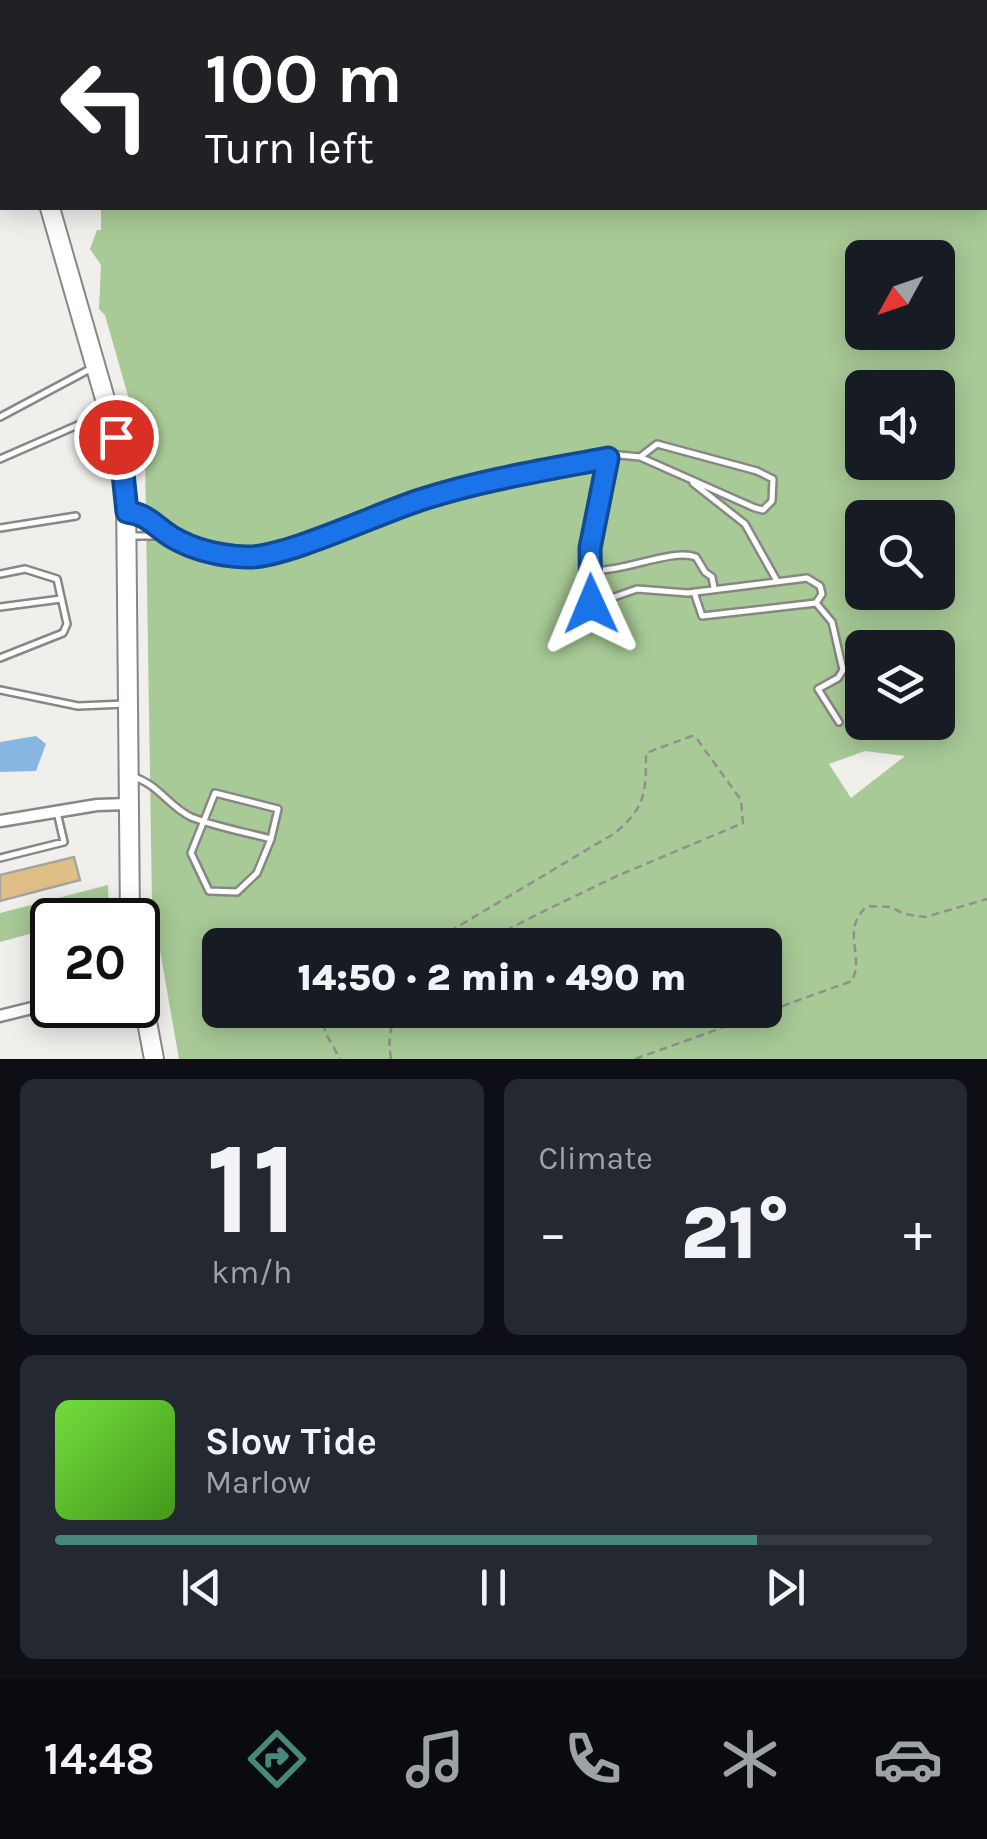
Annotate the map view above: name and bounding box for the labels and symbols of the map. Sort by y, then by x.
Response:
north arrow [845,240,955,350]
pin [74,395,159,480]
position arrow [539,552,643,656]
speed limit sign: 20 [30,898,160,1028]

